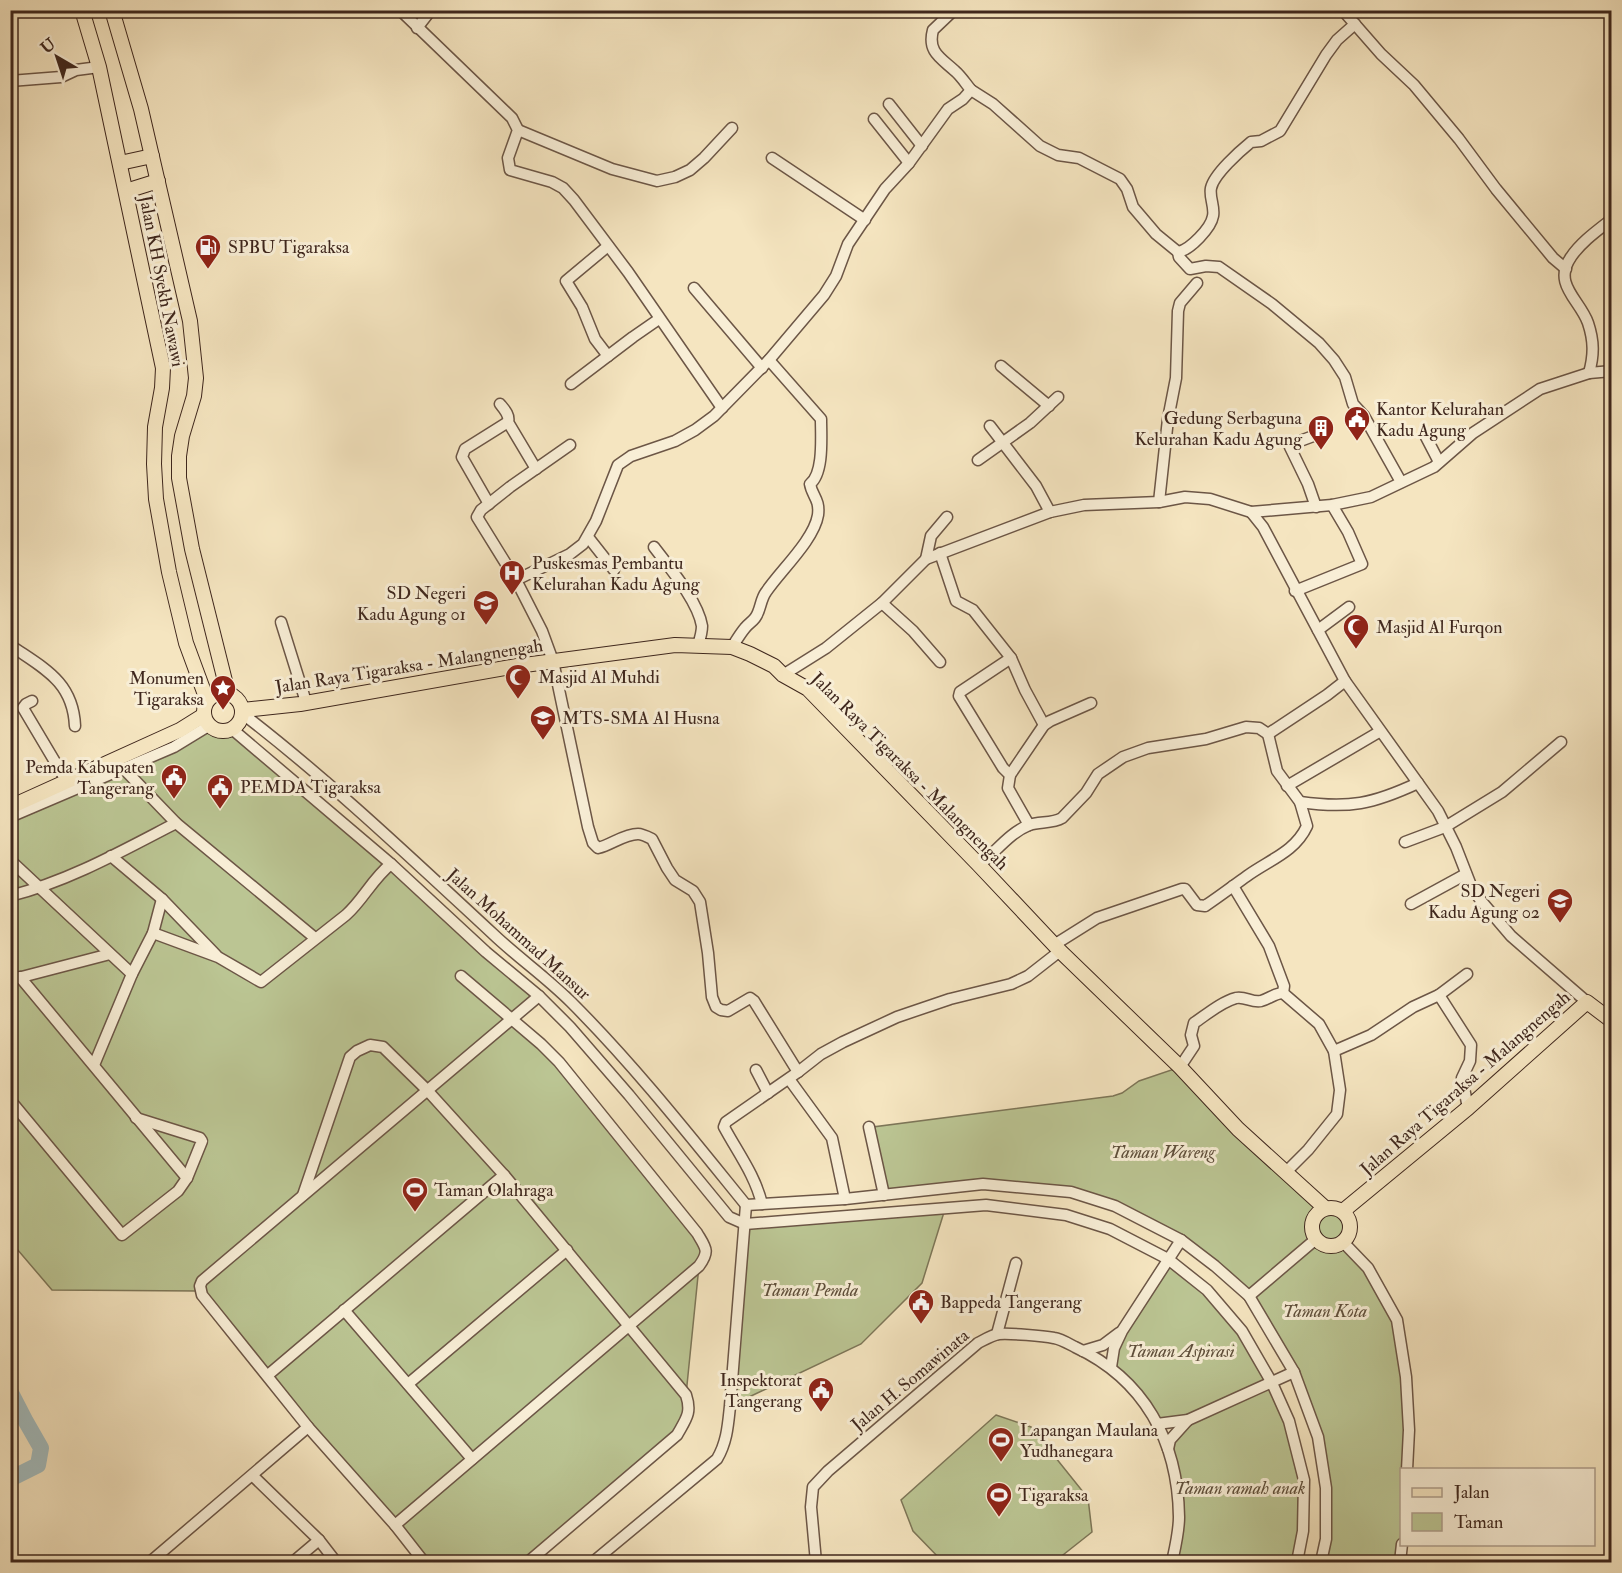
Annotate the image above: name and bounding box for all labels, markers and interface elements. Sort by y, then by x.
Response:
north arrow [27,27,87,87]
text: U [37,34,60,58]
street label: Jalan KH Syekh Nawawi [133,192,189,369]
fuel station icon: SPBU Tigaraksa [193,232,223,270]
place label: SPBU Tigaraksa [228,236,350,259]
place label: Kantor Kelurahan Kadu Agung [1376,398,1504,442]
public building icon: Kantor Kelurahan Kadu Agung [1342,404,1372,442]
place label: Gedung Serbaguna Kelurahan Kadu Agung [1134,407,1303,451]
building icon: Gedung Serbaguna Kelurahan Kadu Agung [1306,413,1336,451]
place label: Puskesmas Pembantu Kelurahan Kadu Agung [532,552,701,596]
hospital icon: Puskesmas Pembantu Kelurahan Kadu Agung [497,558,527,596]
place label: SD Negeri Kadu Agung 01 [357,582,466,626]
school or university icon: SD Negeri Kadu Agung 01 [471,588,501,626]
mosque icon: Masjid Al Furqon [1341,612,1371,650]
place label: Masjid Al Furqon [1376,616,1502,639]
street label: Jalan Raya Tigaraksa - Malangnengah [273,634,545,699]
mosque icon: Masjid Al Muhdi [503,662,533,700]
place label: Masjid Al Muhdi [538,666,660,689]
place label: Monumen Tigaraksa [129,667,205,711]
street label: Jalan Raya Tigaraksa - Malangnengah [805,667,1014,876]
place icon: Monumen Tigaraksa [208,673,238,711]
school or university icon: MTS-SMA Al Husna [528,703,558,741]
place label: MTS-SMA Al Husna [562,707,720,730]
place label: Pemda Kabupaten Tangerang [25,756,155,800]
public building icon: Pemda Kabupaten Tangerang [159,762,189,800]
public building icon: PEMDA Tigaraksa [205,772,235,810]
place label: PEMDA Tigaraksa [240,776,381,799]
street label: Jalan Mohammad Mansur [441,863,596,1005]
place label: SD Negeri Kadu Agung 02 [1428,880,1540,924]
school or university icon: SD Negeri Kadu Agung 02 [1545,886,1575,924]
street label: Jalan Raya Tigaraksa - Malangnengah [1355,986,1575,1182]
park label: Taman Wareng [1111,1141,1217,1164]
sports icon: Taman Olahraga [400,1175,430,1213]
place label: Taman Olahraga [434,1179,554,1202]
park label: Taman Pemda [762,1279,858,1302]
public building icon: Bappeda Tangerang [906,1287,936,1325]
place label: Bappeda Tangerang [940,1291,1083,1314]
park label: Taman Kota [1283,1300,1367,1323]
street label: Jalan H. Somawinata [846,1324,975,1437]
park label: Taman Aspirasi [1127,1340,1235,1363]
place label: Inspektorat Tangerang [720,1369,803,1413]
public building icon: Inspektorat Tangerang [806,1375,836,1413]
place label: Lapangan Maulana Yudhanegara [1020,1419,1159,1463]
sports icon: Lapangan Maulana Yudhanegara [986,1425,1016,1463]
legend [1400,1468,1595,1546]
park label: Taman ramah anak [1175,1477,1306,1500]
sports icon: Tigaraksa [984,1480,1014,1518]
text: Jalan [1453,1481,1490,1504]
place label: Tigaraksa [1018,1484,1089,1507]
text: Taman [1454,1511,1503,1534]

